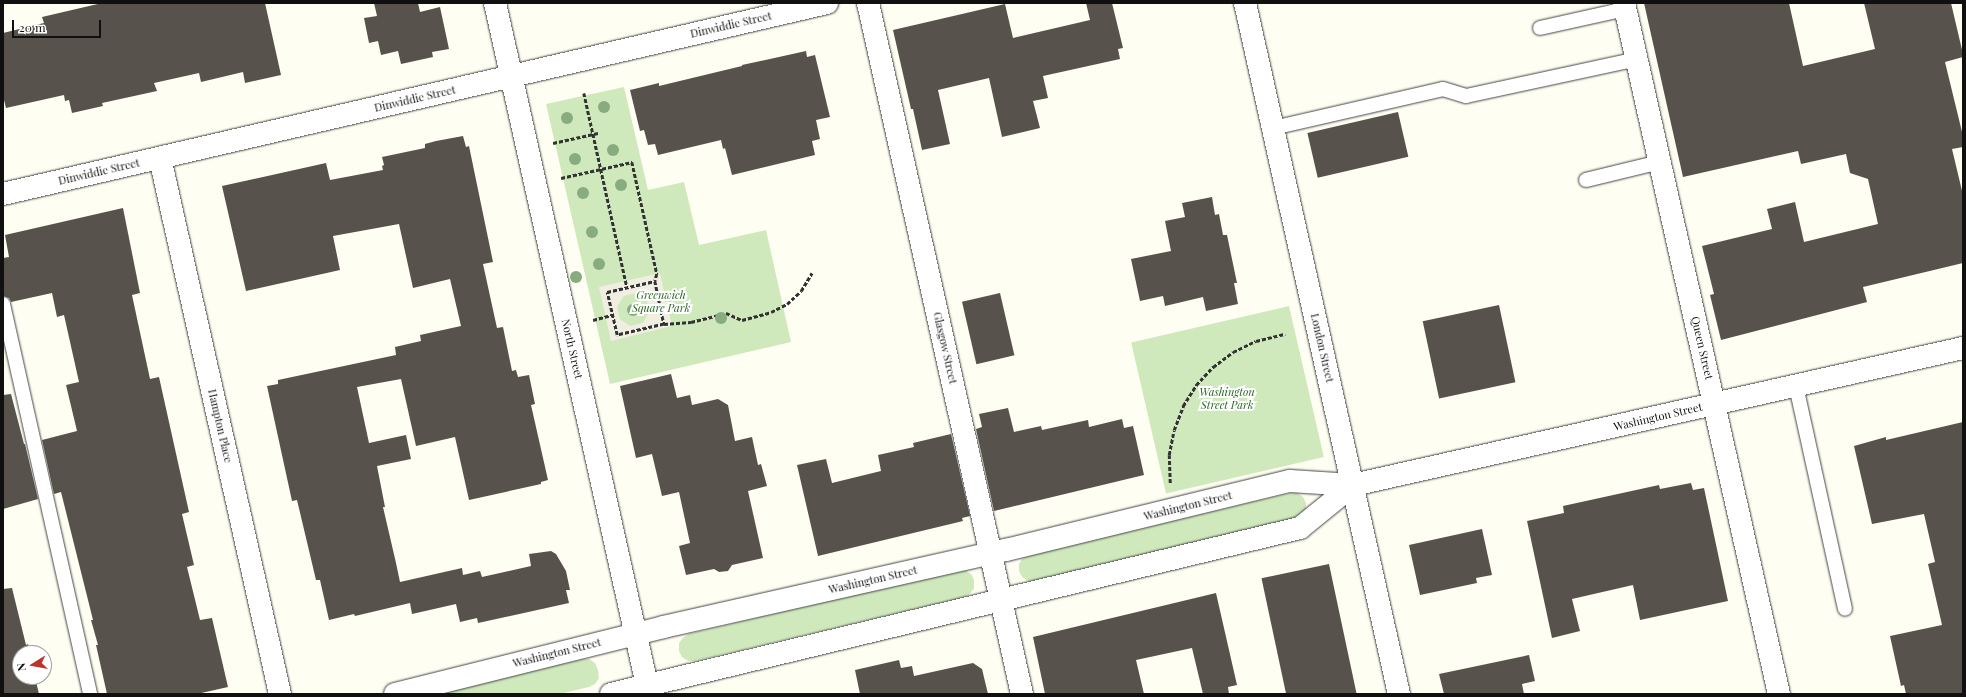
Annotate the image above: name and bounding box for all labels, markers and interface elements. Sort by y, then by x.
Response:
street label: Dinwiddie Street [689,9,773,41]
scale bar [14,12,103,38]
text: 20 m [19,19,46,35]
street label: Dinwiddie Street [373,83,457,115]
street label: Dinwiddie Street [57,156,141,188]
park label: Greenwich Square Park [632,289,690,315]
street label: Glasgow Street [930,311,960,385]
street label: London Street [1308,312,1336,384]
street label: Queen Street [1688,315,1716,381]
street label: North Street [559,318,585,380]
park label: Washington Street Park [1199,386,1255,412]
street label: Hampton Place [205,388,235,464]
street label: Washington Street [1612,400,1704,434]
street label: Washington Street [1142,489,1234,523]
street label: Washington Street [827,563,919,597]
street label: Washington Street [511,636,603,670]
north arrow [12,645,52,685]
text: N [13,662,29,673]

